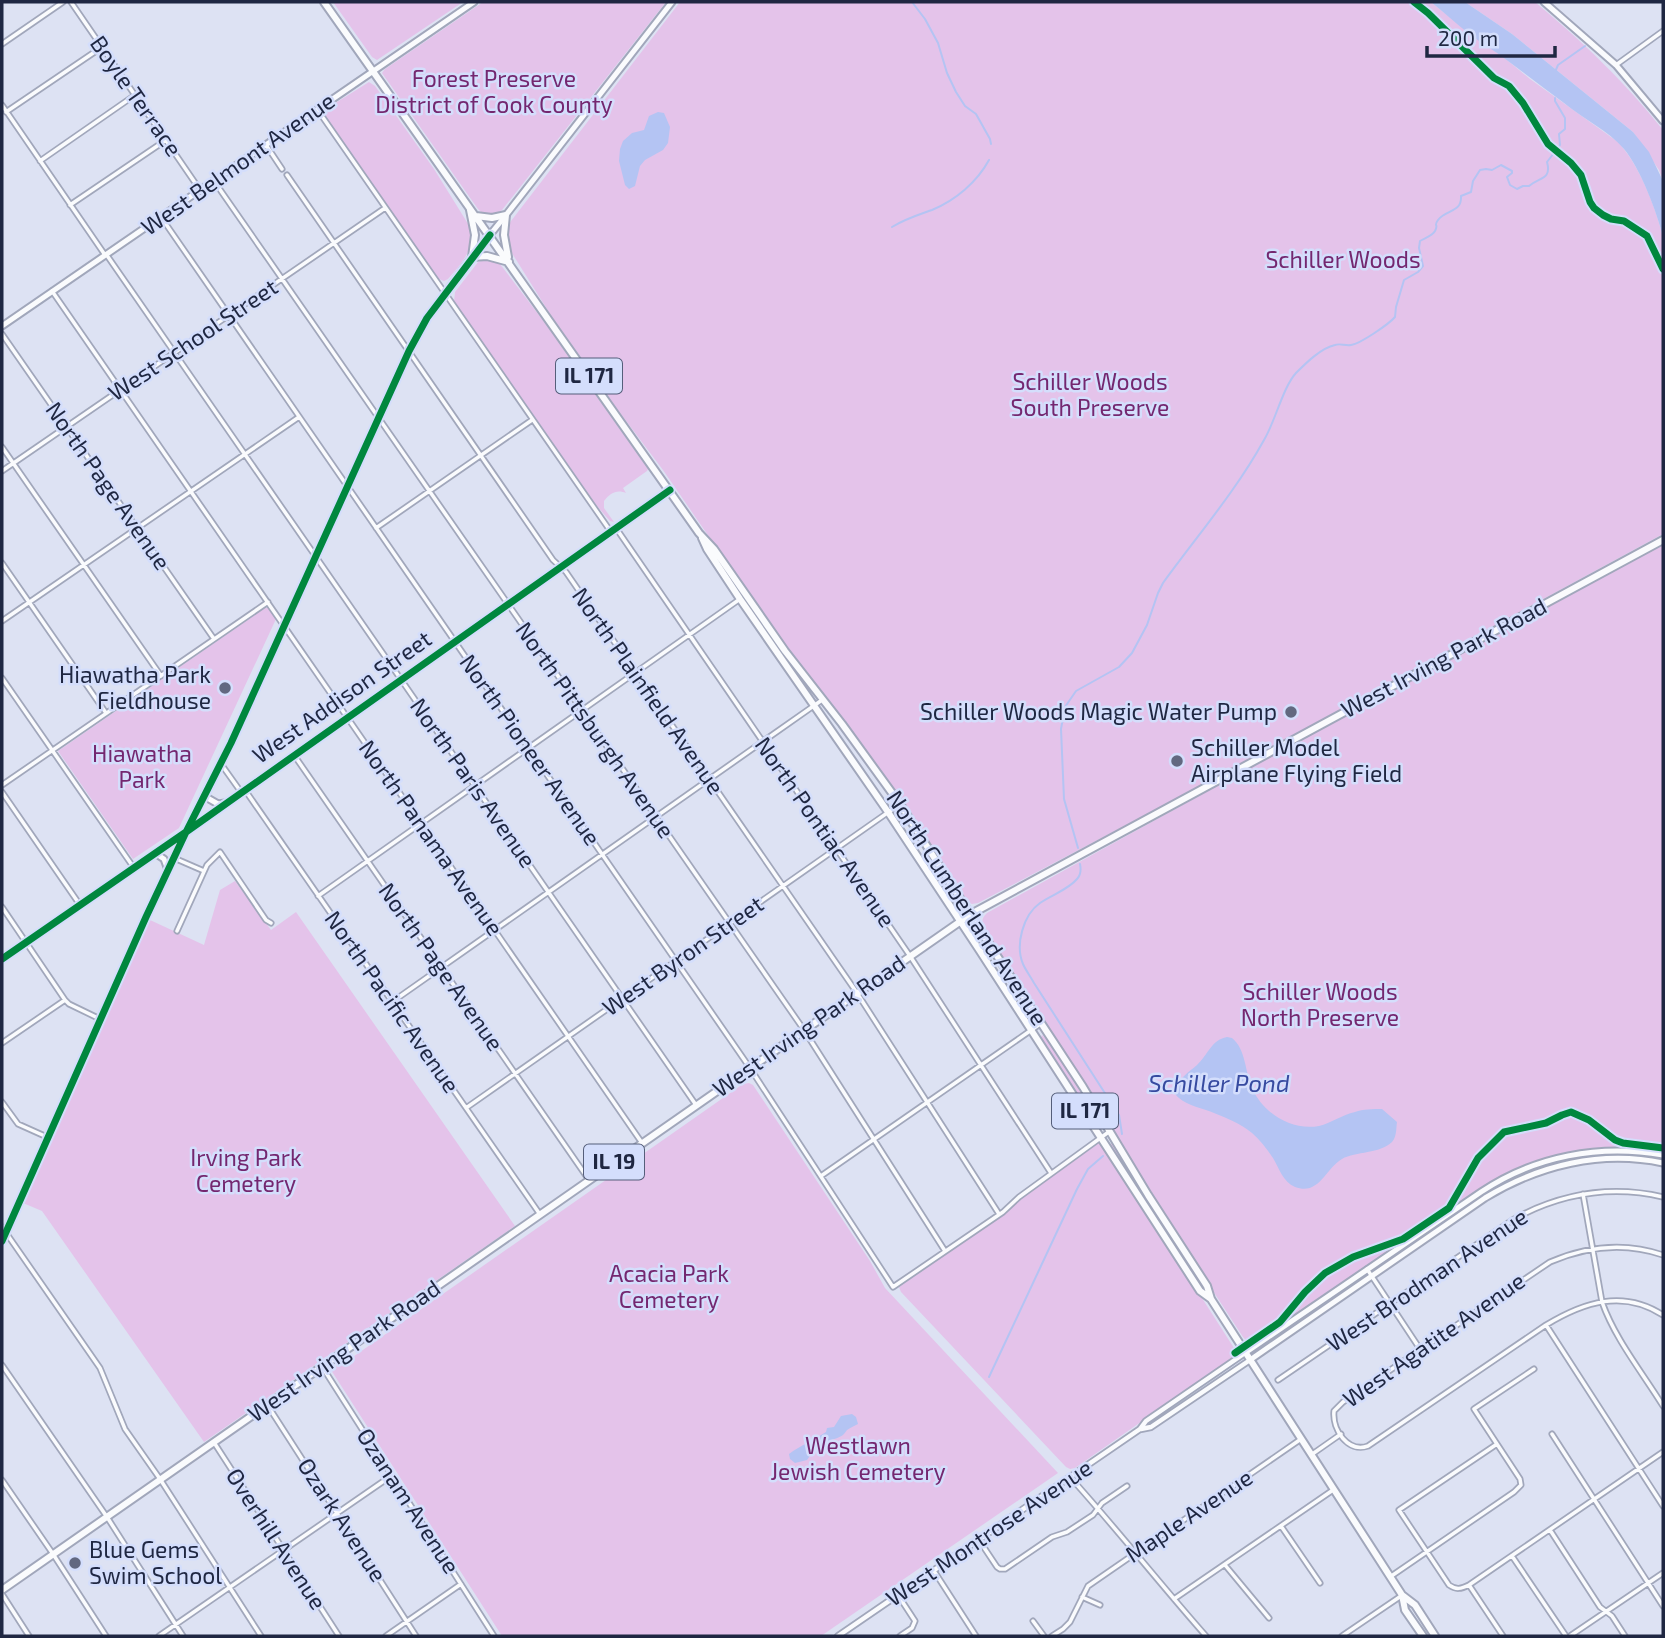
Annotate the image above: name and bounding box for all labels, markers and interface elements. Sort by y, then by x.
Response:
scale bar [1427,14,1555,58]
text: 200 m [1438,25,1498,50]
street label: Boyle Terrace [85,30,189,161]
park label: Forest Preserve District of Cook County [375,64,613,118]
street label: West Belmont Avenue [135,86,340,241]
park label: Schiller Woods [1265,245,1421,273]
street label: West School Street [102,272,283,406]
road number: IL 171 [556,358,622,394]
park label: Schiller Woods South Preserve [1011,367,1169,421]
street label: North Page Avenue [40,396,177,575]
street label: North Plainfield Avenue [567,582,731,799]
street label: West Irving Park Road [1336,591,1551,723]
street label: North Pittsburgh Avenue [511,616,681,843]
street label: West Addison Street [246,624,437,769]
street label: North Pioneer Avenue [454,649,607,850]
place label: Hiawatha Park Fieldhouse [59,660,211,714]
marker: Hiawatha Park Fieldhouse [217,680,233,696]
street label: North Paris Avenue [405,692,543,872]
place label: Schiller Woods Magic Water Pump [920,697,1277,725]
marker: Schiller Woods Magic Water Pump [1283,704,1299,720]
street label: North Pontiac Avenue [750,731,902,932]
place label: Schiller Model Airplane Flying Field [1191,733,1402,787]
street label: North Panama Avenue [354,734,510,941]
park label: Hiawatha Park [92,739,192,793]
marker: Schiller Model Airplane Flying Field [1169,753,1185,769]
street label: North Cumberland Avenue [881,785,1054,1030]
street label: North Page Avenue [373,877,510,1056]
street label: West Byron Street [597,889,769,1021]
street label: North Pacific Avenue [320,905,466,1098]
street label: West Irving Park Road [707,948,910,1102]
park label: Schiller Woods North Preserve [1241,977,1399,1031]
water label: Schiller Pond [1148,1068,1290,1097]
road number: IL 171 [1052,1094,1118,1128]
park label: Irving Park Cemetery [190,1143,302,1197]
road number: IL 19 [584,1144,644,1180]
street label: West Brodman Avenue [1321,1201,1532,1357]
park label: Acacia Park Cemetery [609,1259,729,1313]
street label: West Agatite Avenue [1337,1266,1530,1412]
street label: West Irving Park Road [242,1273,445,1427]
street label: Ozanam Avenue [351,1423,466,1578]
park label: Westlawn Jewish Cemetery [770,1431,946,1485]
street label: Ozark Avenue [292,1452,393,1587]
street label: West Montrose Avenue [880,1453,1097,1612]
street label: Maple Avenue [1120,1462,1257,1568]
street label: Overhill Avenue [221,1463,333,1614]
place label: Blue Gems Swim School [89,1535,222,1589]
marker: Blue Gems Swim School [67,1555,83,1571]

